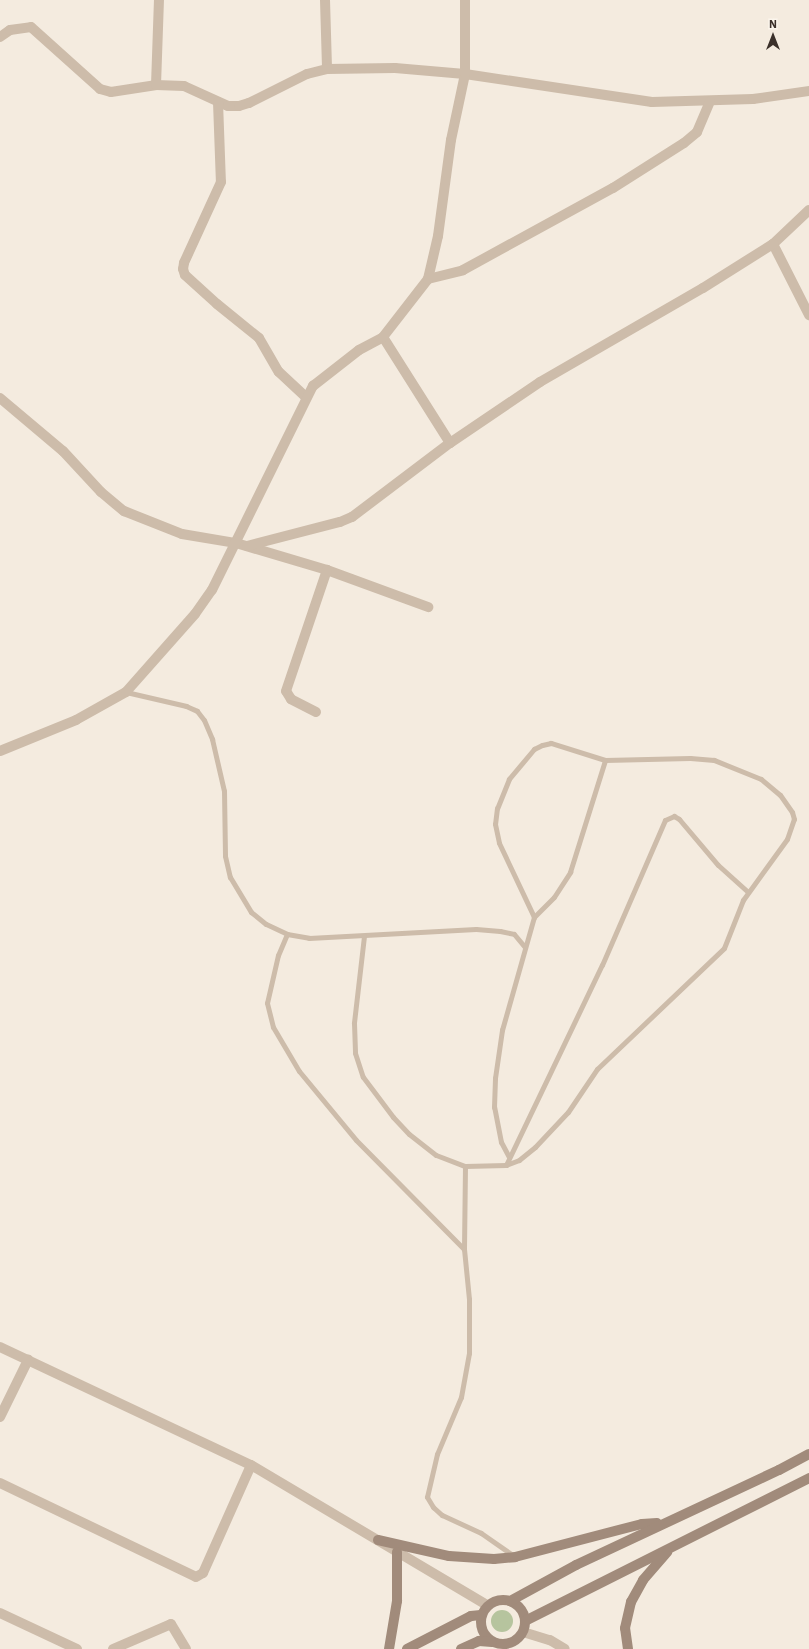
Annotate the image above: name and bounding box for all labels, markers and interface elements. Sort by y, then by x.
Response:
north arrow [753,16,793,56]
text: N [769,17,777,31]

